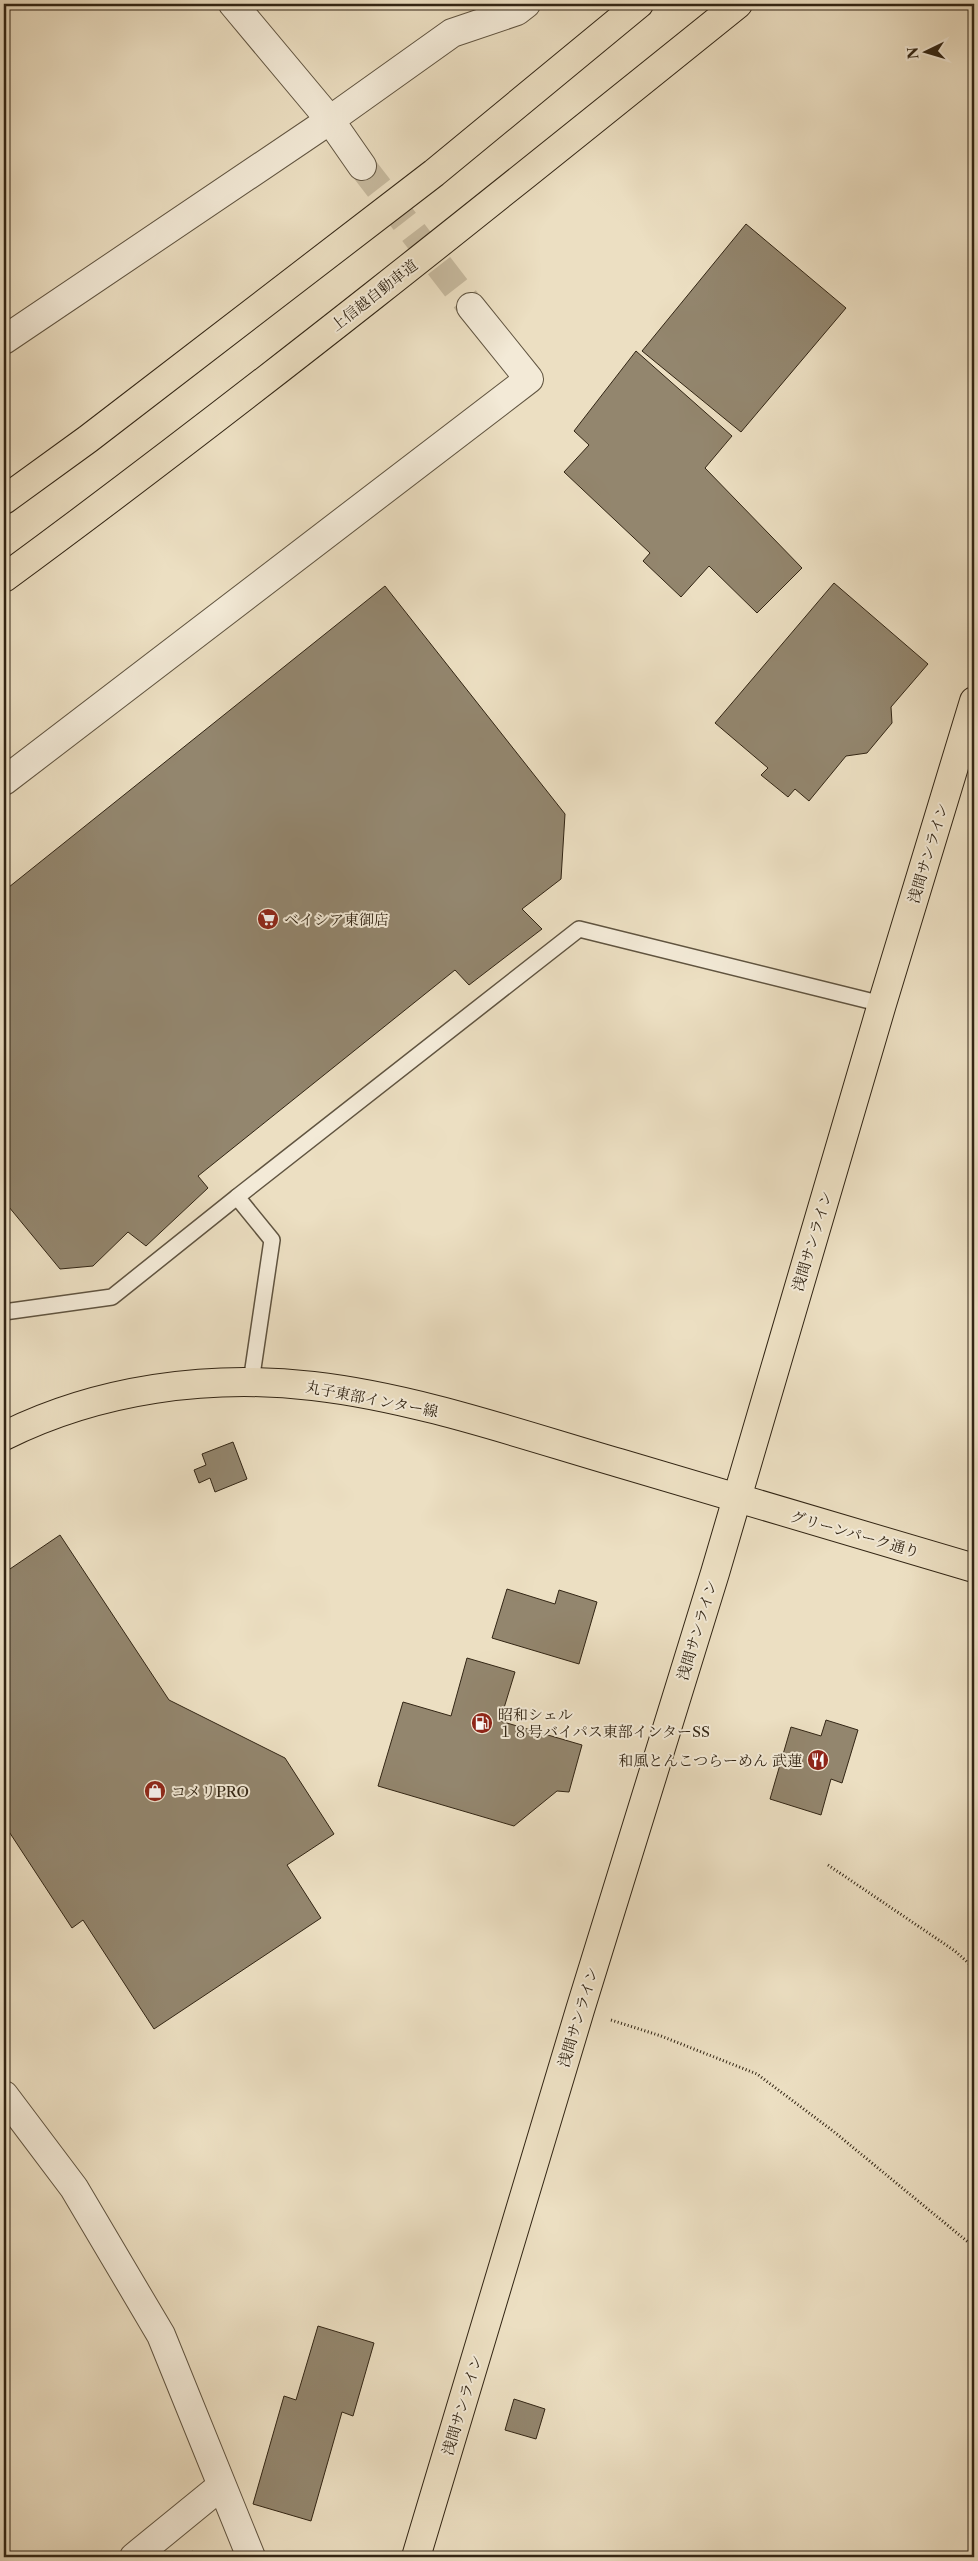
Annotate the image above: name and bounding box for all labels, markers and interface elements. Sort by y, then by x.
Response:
north arrow [900,28,950,78]
text: N [904,46,923,60]
street label: 上信越自動車道 [327,255,421,335]
street label: 浅間サンライン [904,801,952,905]
supermarket icon: ベイシア東御店 [256,907,280,931]
place label: ベイシア東御店 [284,910,389,929]
street label: 浅間サンライン [788,1189,836,1293]
street label: 丸子東部インター線 [304,1377,440,1421]
street label: グリーンパーク通り [788,1506,922,1562]
street label: 浅間サンライン [673,1578,721,1682]
place label: 昭和シェル １８号バイパス東部インターSS [498,1705,710,1741]
fuel station icon: 昭和シェル １８号バイパス東部インターSS [470,1711,494,1735]
restaurant icon: 和風とんこつらーめん 武蓮 [806,1748,830,1772]
place label: 和風とんこつらーめん 武蓮 [618,1751,802,1770]
shop icon: コメリPRO [143,1779,167,1803]
place label: コメリPRO [171,1782,249,1801]
street label: 浅間サンライン [554,1965,602,2069]
street label: 浅間サンライン [438,2353,486,2457]

